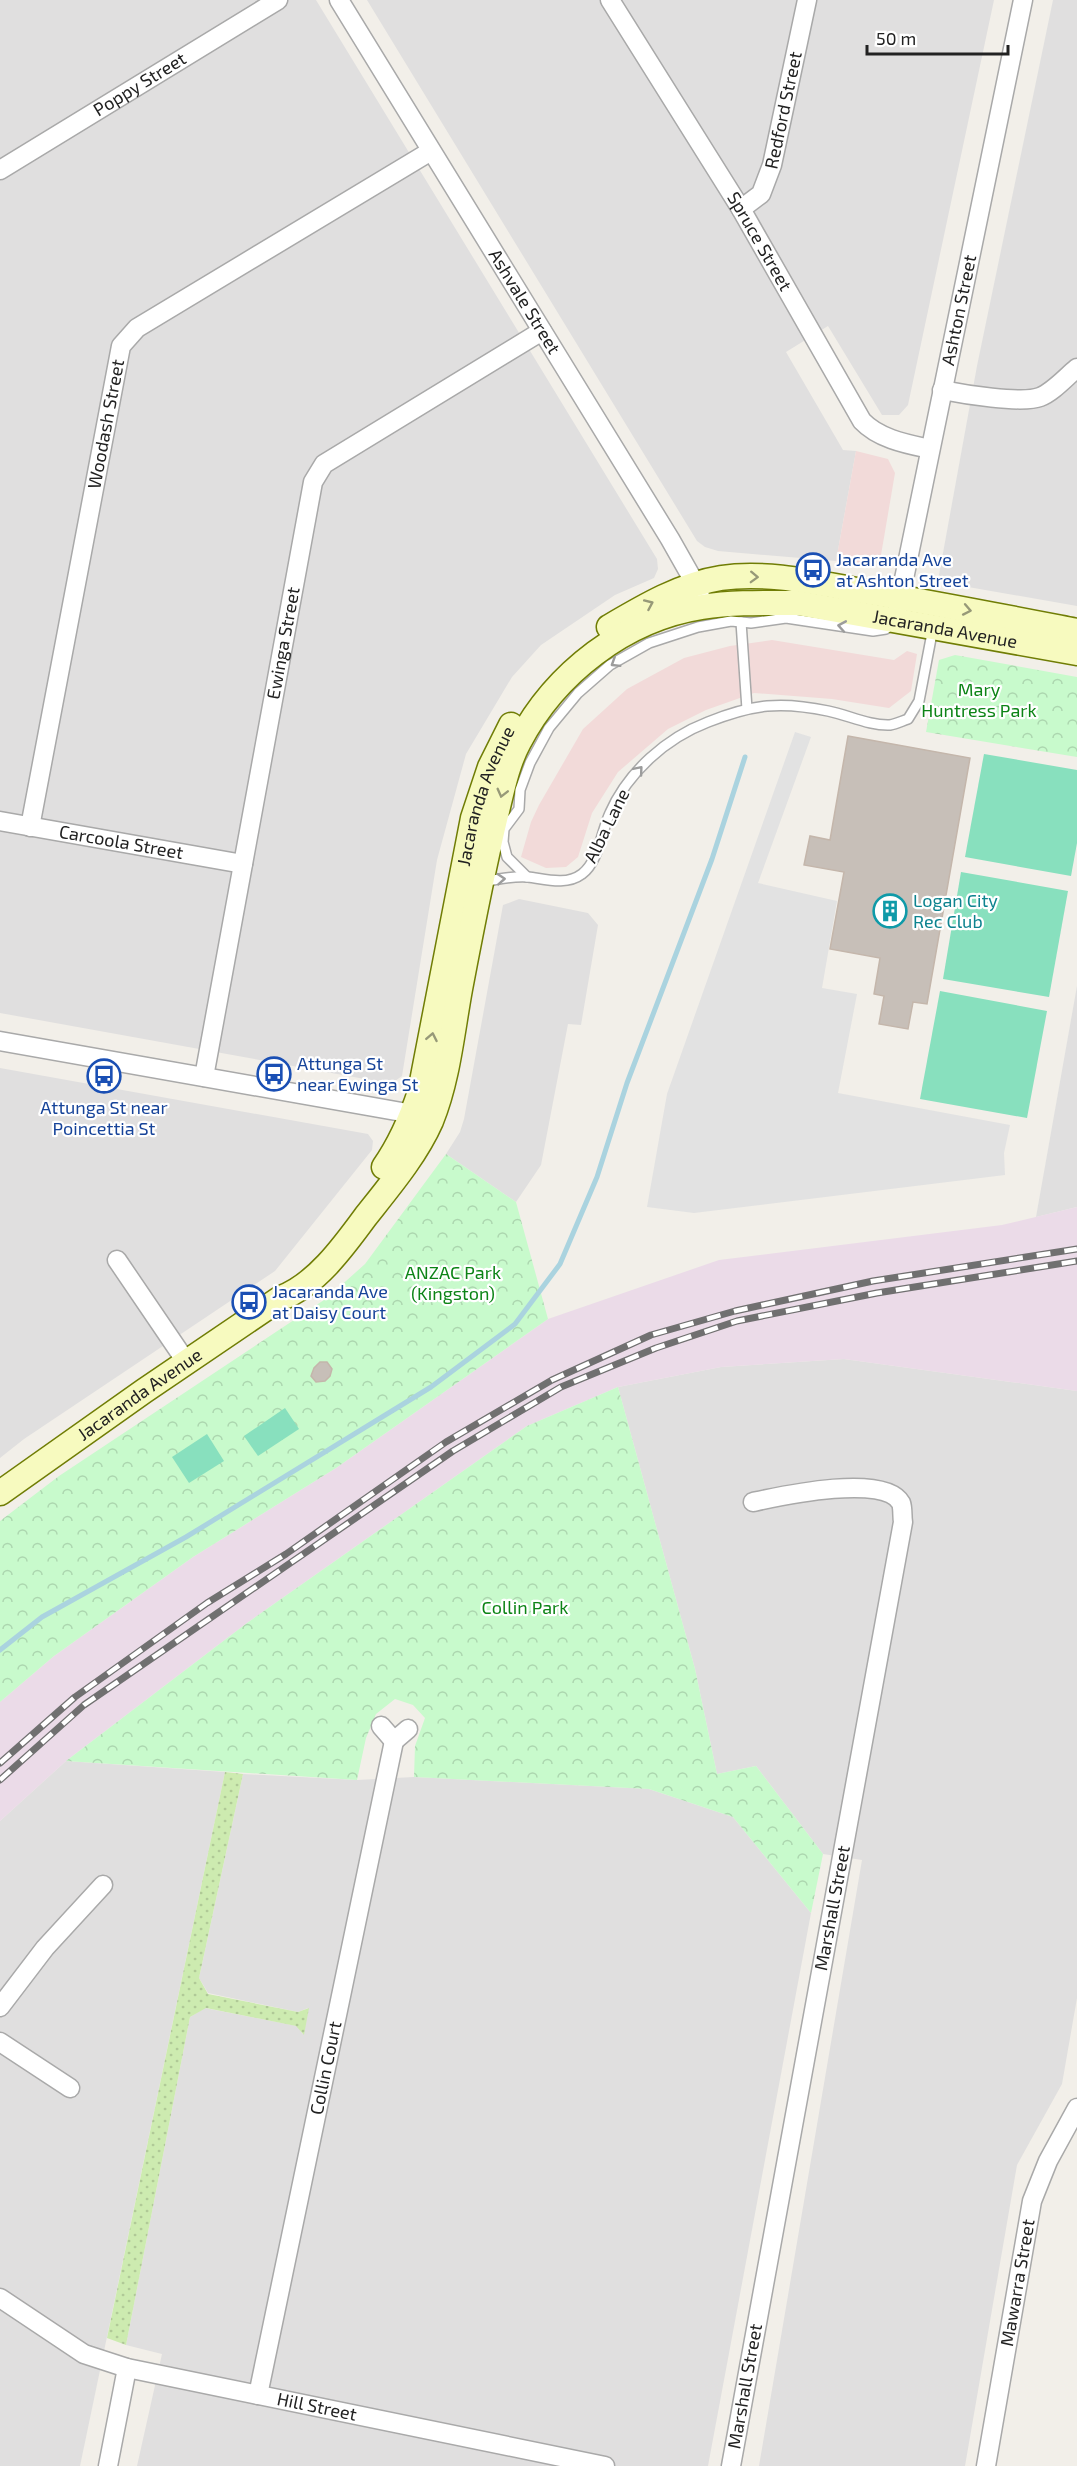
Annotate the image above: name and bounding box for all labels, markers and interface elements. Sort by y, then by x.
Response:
scale bar [867,18,1008,56]
text: 50 m [876,27,916,49]
street label: Poppy Street [89,47,190,120]
street label: Redford Street [759,49,806,171]
street label: Spruce Street [723,187,797,294]
street label: Ashvale Street [485,245,566,358]
street label: Ashton Street [936,253,980,367]
street label: Woodash Street [82,357,128,490]
place label: Jacaranda Ave at Ashton Street [836,548,969,591]
bus stop icon: Jacaranda Ave at Ashton Street [795,552,831,588]
one-way arrow [749,571,758,583]
street label: Ewinga Street [261,585,304,701]
one-way arrow [643,600,654,612]
one-way arrow [962,603,972,616]
street label: Jacaranda Avenue [871,605,1019,652]
one-way arrow [838,620,848,633]
one-way arrow [611,656,622,667]
park label: Mary Huntress Park [921,678,1037,721]
street label: Jacaranda Avenue [452,722,519,868]
one-way arrow [631,766,642,777]
street label: Alba Lane [579,785,634,866]
one-way arrow [496,787,509,797]
street label: Carcoola Street [58,820,185,863]
one-way arrow [497,873,506,886]
place label: Logan City Rec Club [913,889,998,932]
building icon: Logan City Rec Club [872,893,908,929]
one-way arrow [425,1033,438,1043]
place label: Attunga St near Ewinga St [297,1052,419,1095]
bus stop icon: Attunga St near Ewinga St [256,1056,292,1092]
bus stop icon: Attunga St near Poincettia St [86,1058,122,1094]
place label: Attunga St near Poincettia St [40,1096,168,1139]
park label: ANZAC Park (Kingston) [405,1261,501,1304]
place label: Jacaranda Ave at Daisy Court [272,1280,388,1323]
bus stop icon: Jacaranda Ave at Daisy Court [231,1284,267,1320]
street label: Jacaranda Avenue [73,1343,206,1445]
park label: Collin Park [482,1596,568,1618]
street label: Marshall Street [809,1844,854,1972]
street label: Collin Court [305,2019,345,2117]
street label: Mawarra Street [995,2217,1039,2348]
street label: Marshall Street [722,2322,766,2450]
street label: Hill Street [275,2387,359,2425]

